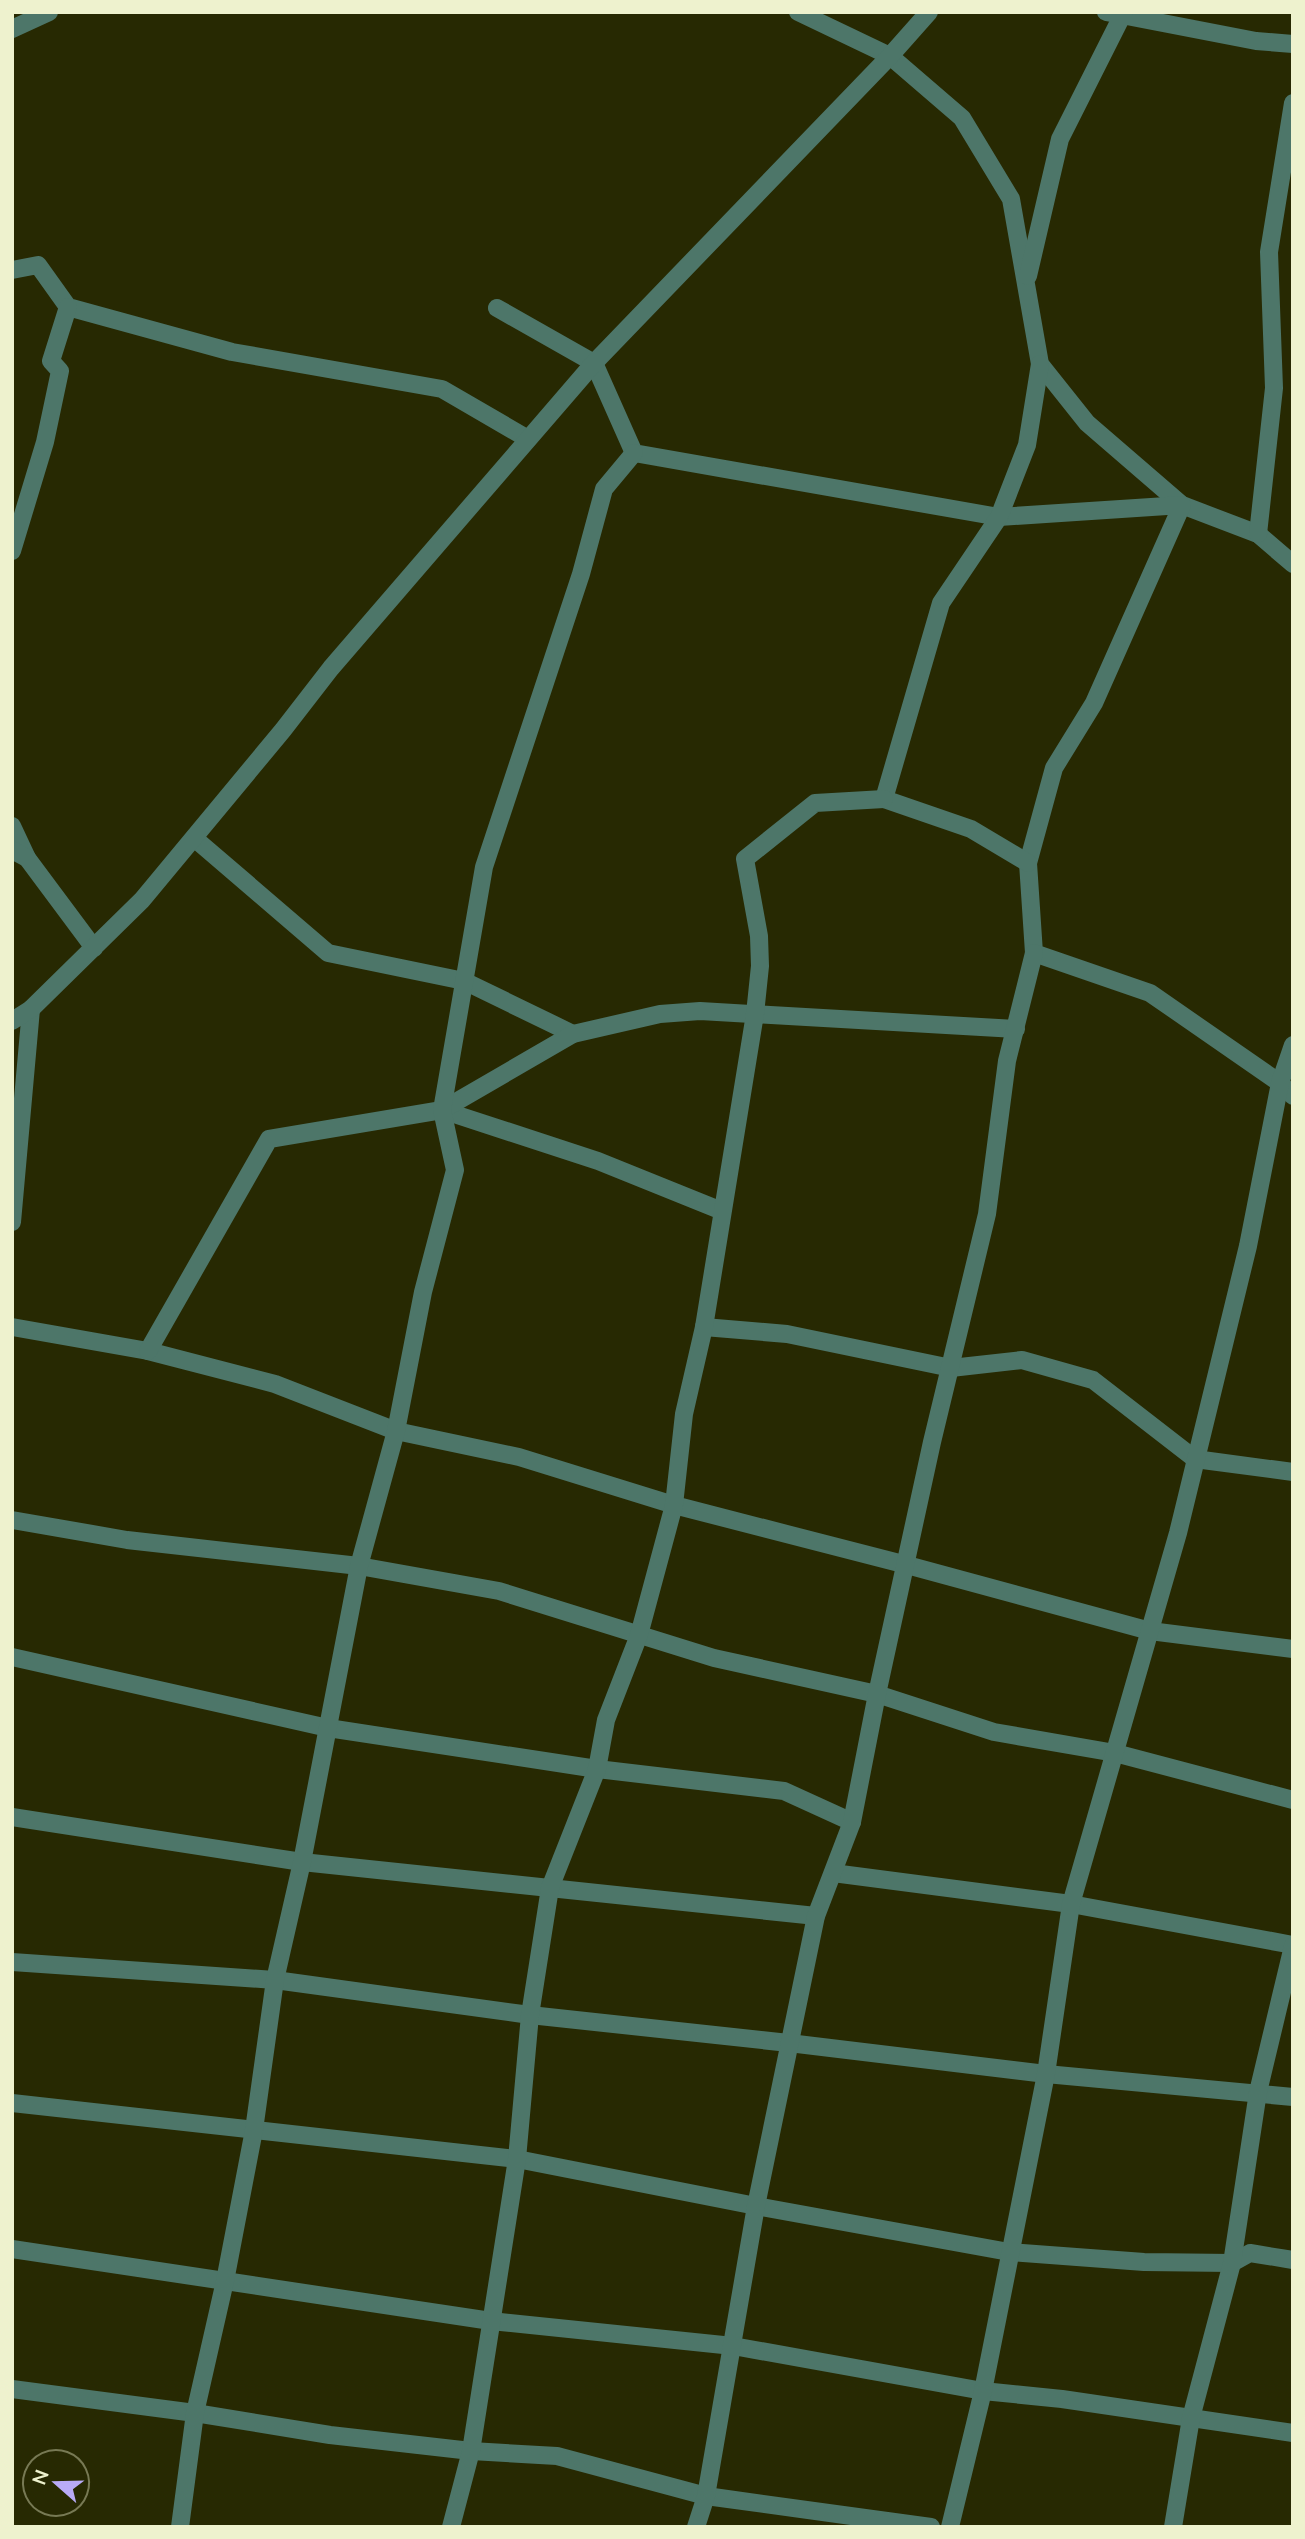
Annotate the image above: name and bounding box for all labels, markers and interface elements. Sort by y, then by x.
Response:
north arrow [21,2448,91,2518]
text: N [26,2466,54,2488]

